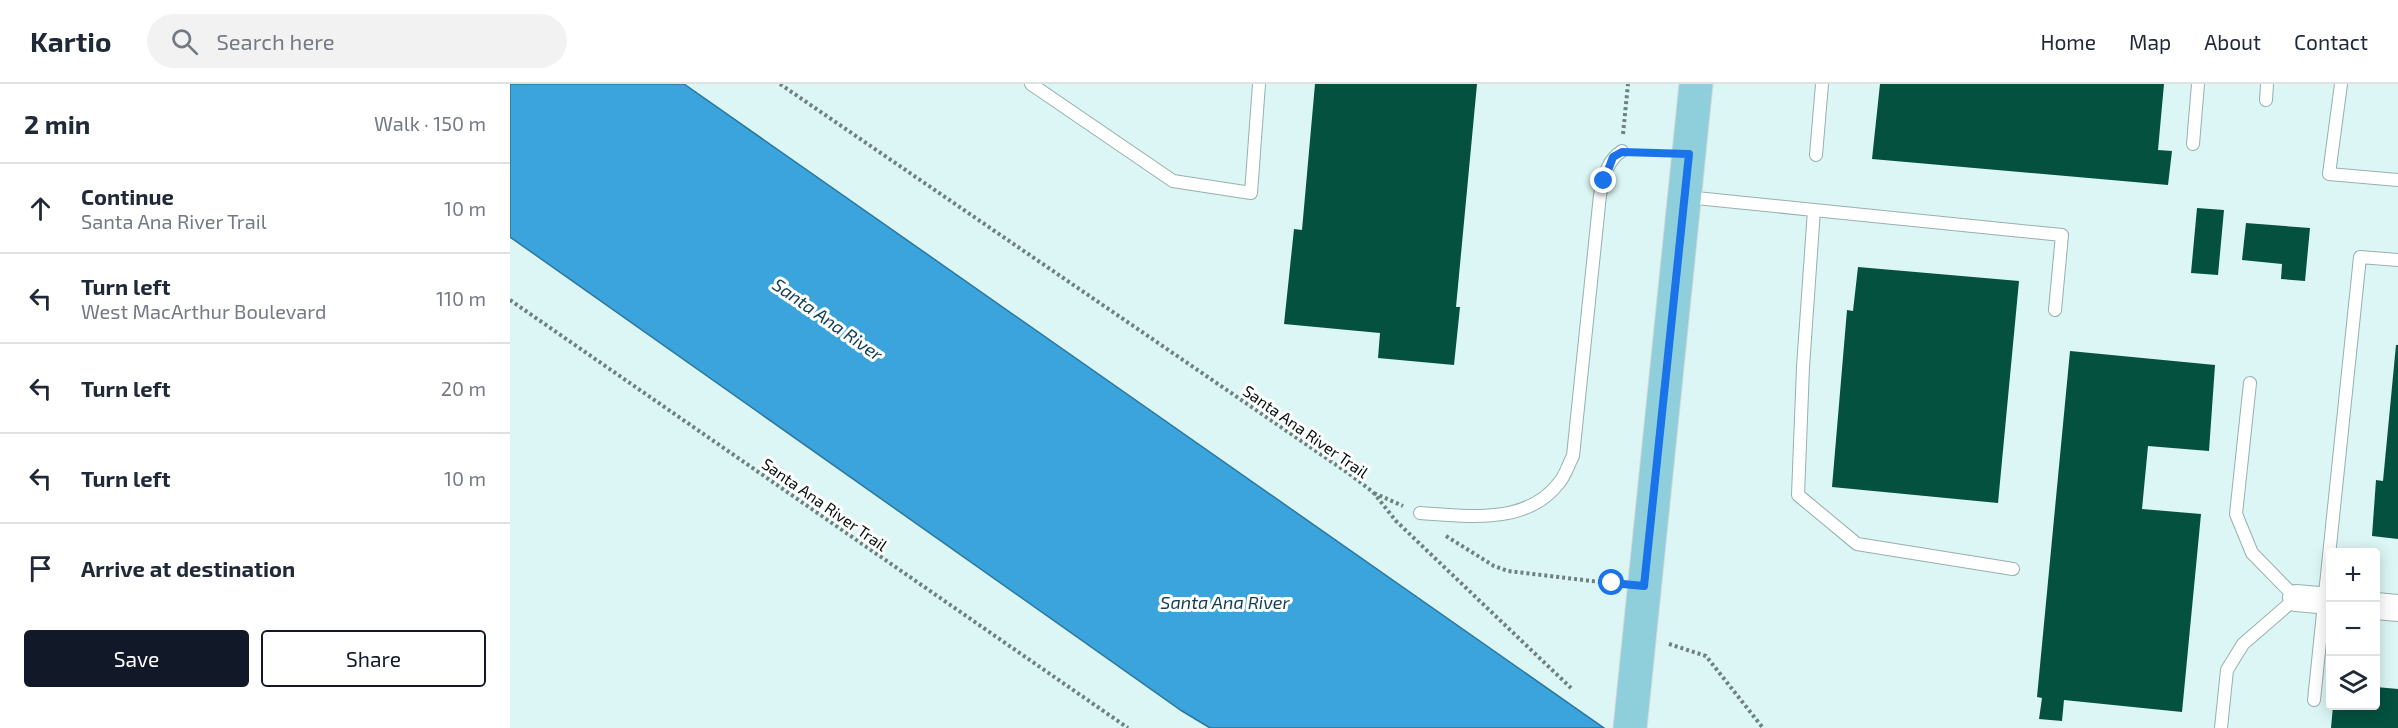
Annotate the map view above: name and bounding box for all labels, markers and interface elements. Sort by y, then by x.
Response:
search box [147,14,567,68]
text: Kartio [30,24,111,58]
icon: search [168,25,201,58]
text: Search here [216,28,335,54]
text: Home [2040,29,2096,54]
text: Map [2129,29,2171,54]
text: About [2204,29,2261,54]
text: Contact [2294,29,2368,54]
text: 2 min [24,108,90,139]
text: Walk · 150 m [374,111,486,135]
route end [1590,167,1616,193]
text: Continue [81,183,174,209]
icon: ahead [24,192,57,225]
text: 10 m [444,196,486,220]
text: Santa Ana River Trail [81,209,267,233]
text: Turn left [81,273,170,299]
water label: Santa Ana River [769,273,888,366]
icon: left [24,282,57,315]
text: 110 m [436,286,486,310]
text: West MacArthur Boulevard [81,299,327,323]
icon: left [24,372,57,405]
text: Turn left [81,375,170,401]
text: 20 m [441,376,486,400]
street label: Santa Ana River Trail [1240,381,1372,482]
street label: Santa Ana River Trail [759,454,891,555]
icon: left [24,462,57,495]
text: Turn left [81,465,170,491]
text: 10 m [444,466,486,490]
map controls [2326,548,2380,710]
button: + [2326,548,2380,602]
icon: arrive [24,552,57,585]
text: Arrive at destination [81,555,295,581]
route start [1598,569,1624,595]
water label: Santa Ana River [1160,591,1290,613]
button: − [2326,602,2380,656]
button: Save [24,630,249,687]
button: Share [261,630,486,687]
button: layers [2326,656,2380,710]

